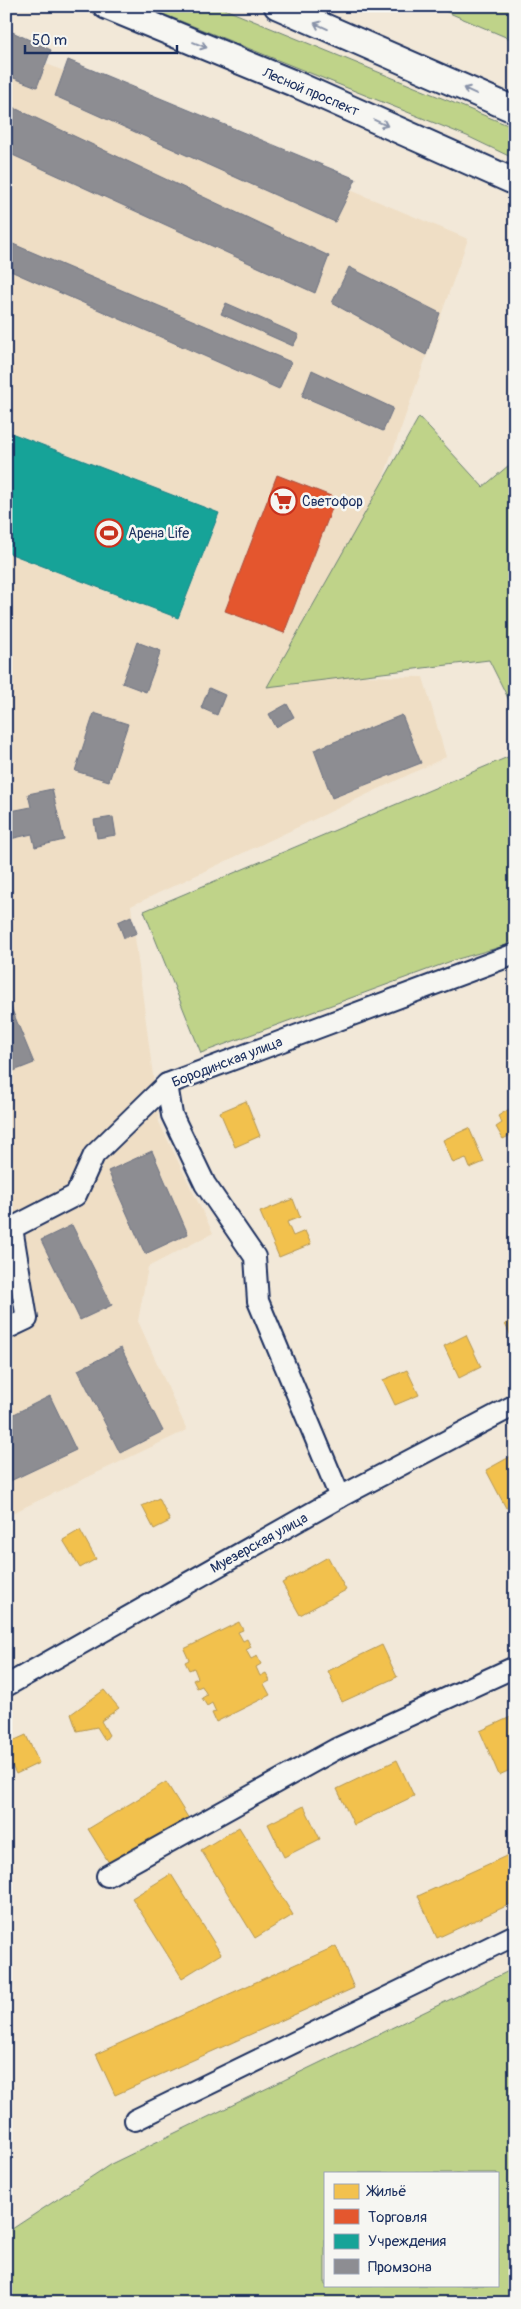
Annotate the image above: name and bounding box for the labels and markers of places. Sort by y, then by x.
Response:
supermarket icon: Светофор [268,486,298,516]
place label: Светофор [302,493,363,510]
sports icon: Арена Life [94,518,124,548]
place label: Арена Life [128,525,189,542]

